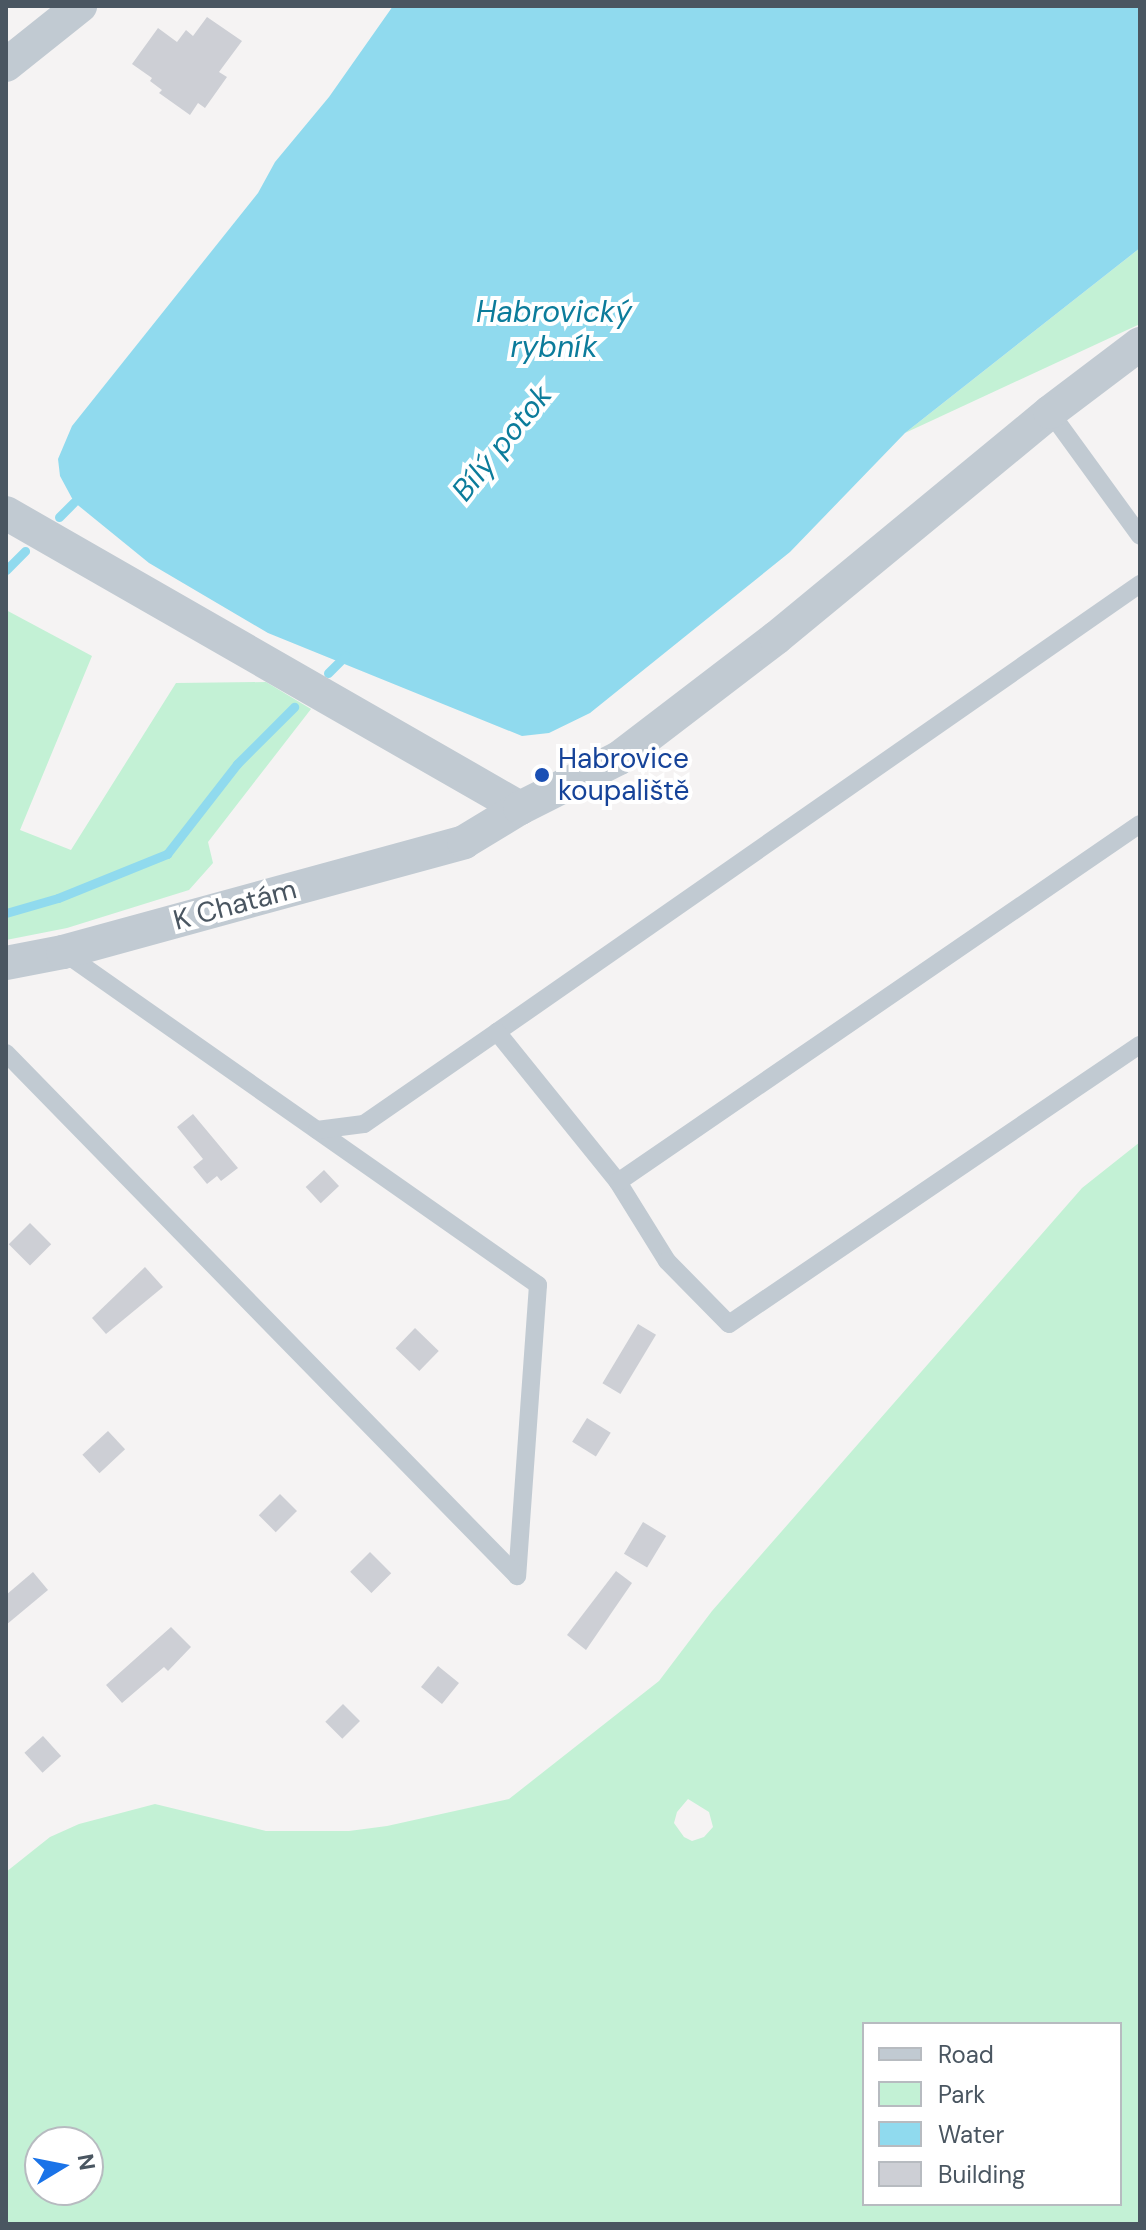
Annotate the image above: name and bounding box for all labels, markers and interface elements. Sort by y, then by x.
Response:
water label: Habrovický rybník [476,294,632,364]
water label: Bílý potok [444,378,560,508]
place label: Habrovice koupaliště [558,742,689,808]
marker: Habrovice koupaliště [533,766,551,784]
street label: K Chatám [170,872,300,938]
legend [862,2022,1122,2206]
text: Road [938,2039,994,2070]
text: Park [938,2079,985,2110]
text: Water [938,2119,1004,2150]
north arrow [24,2126,104,2206]
text: N [70,2152,102,2173]
text: Building [938,2159,1025,2190]

